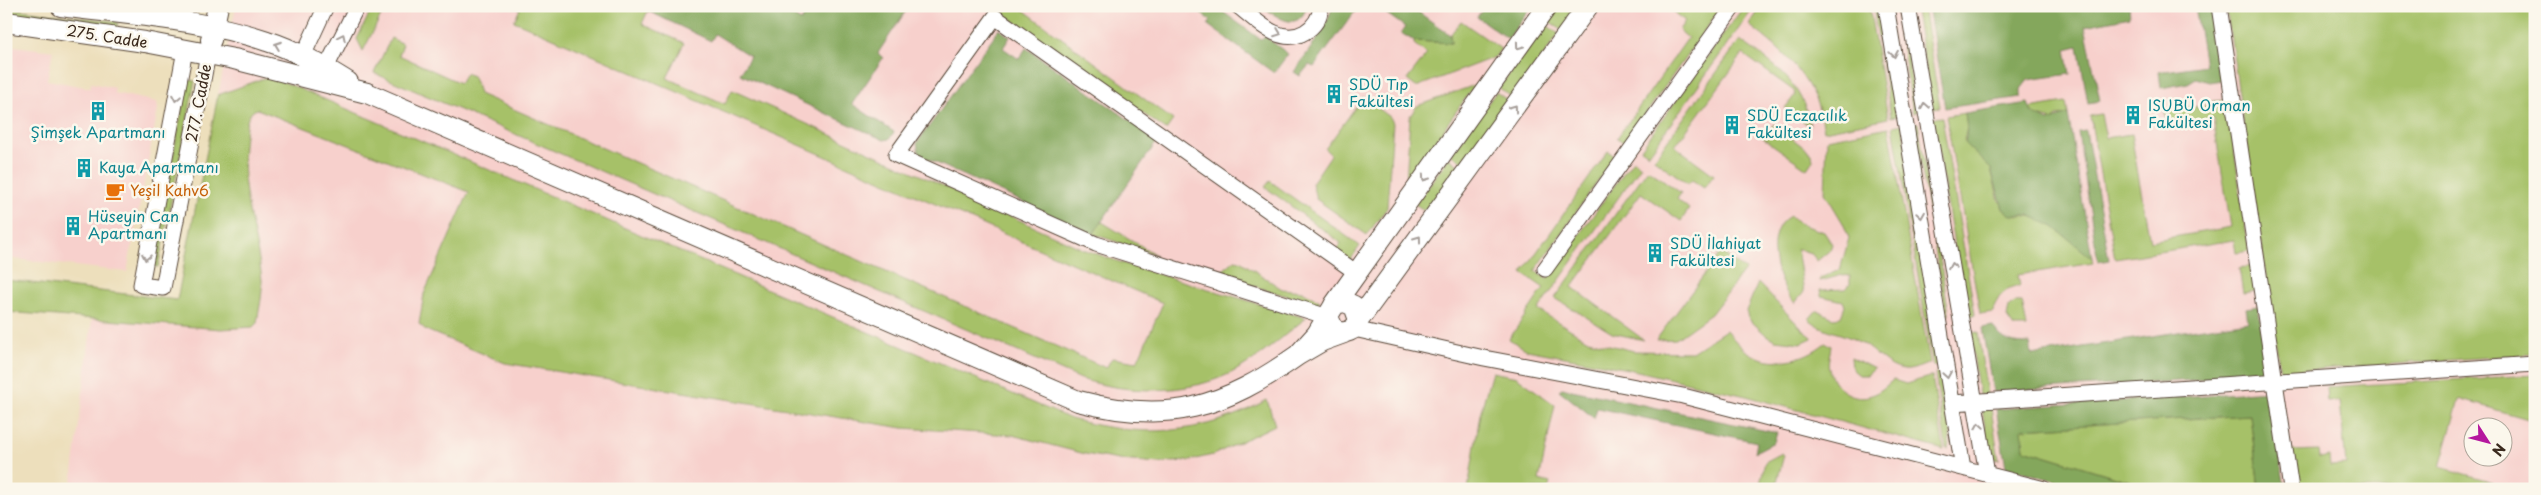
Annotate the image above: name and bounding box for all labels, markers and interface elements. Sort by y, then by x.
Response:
street label: 275. Cadde [65,18,150,53]
one-way arrow [1273,27,1282,37]
one-way arrow [335,33,346,42]
one-way arrow [1516,40,1525,50]
one-way arrow [274,41,283,51]
one-way arrow [1889,50,1899,59]
street label: 277. Cadde [179,62,216,144]
place label: SDÜ Tıp Fakültesi [1349,72,1414,112]
building icon: SDÜ Tıp Fakültesi [1323,83,1345,105]
one-way arrow [172,93,182,102]
place label: ISUBÜ Orman Fakültesi [2148,93,2251,133]
building icon: Şimşek Apartmanı [87,100,109,122]
one-way arrow [1920,101,1930,110]
place label: SDÜ Eczacılık Fakültesi [1747,103,1848,143]
building icon: ISUBÜ Orman Fakültesi [2122,104,2144,126]
one-way arrow [1508,105,1516,114]
building icon: SDÜ Eczacılık Fakültesi [1721,114,1743,136]
place label: Şimşek Apartmanı [30,120,166,143]
place label: Kaya Apartmanı [99,155,219,178]
building icon: Kaya Apartmanı [73,157,95,179]
one-way arrow [1422,172,1430,181]
place label: Yeşil Kahv6 [130,178,209,201]
cafe icon: Yeşil Kahv6 [104,180,126,202]
place label: Hüseyin Can Apartmanı [88,204,179,244]
one-way arrow [1915,210,1925,219]
building icon: Hüseyin Can Apartmanı [62,215,84,237]
place label: SDÜ İlahiyat Fakültesi [1670,231,1761,271]
one-way arrow [1412,235,1421,245]
building icon: SDÜ İlahiyat Fakültesi [1644,242,1666,264]
one-way arrow [141,253,152,262]
one-way arrow [1947,262,1957,270]
one-way arrow [1942,371,1952,379]
north arrow [2464,418,2514,468]
one-way arrow [1974,422,1984,431]
text: N [2487,439,2511,461]

